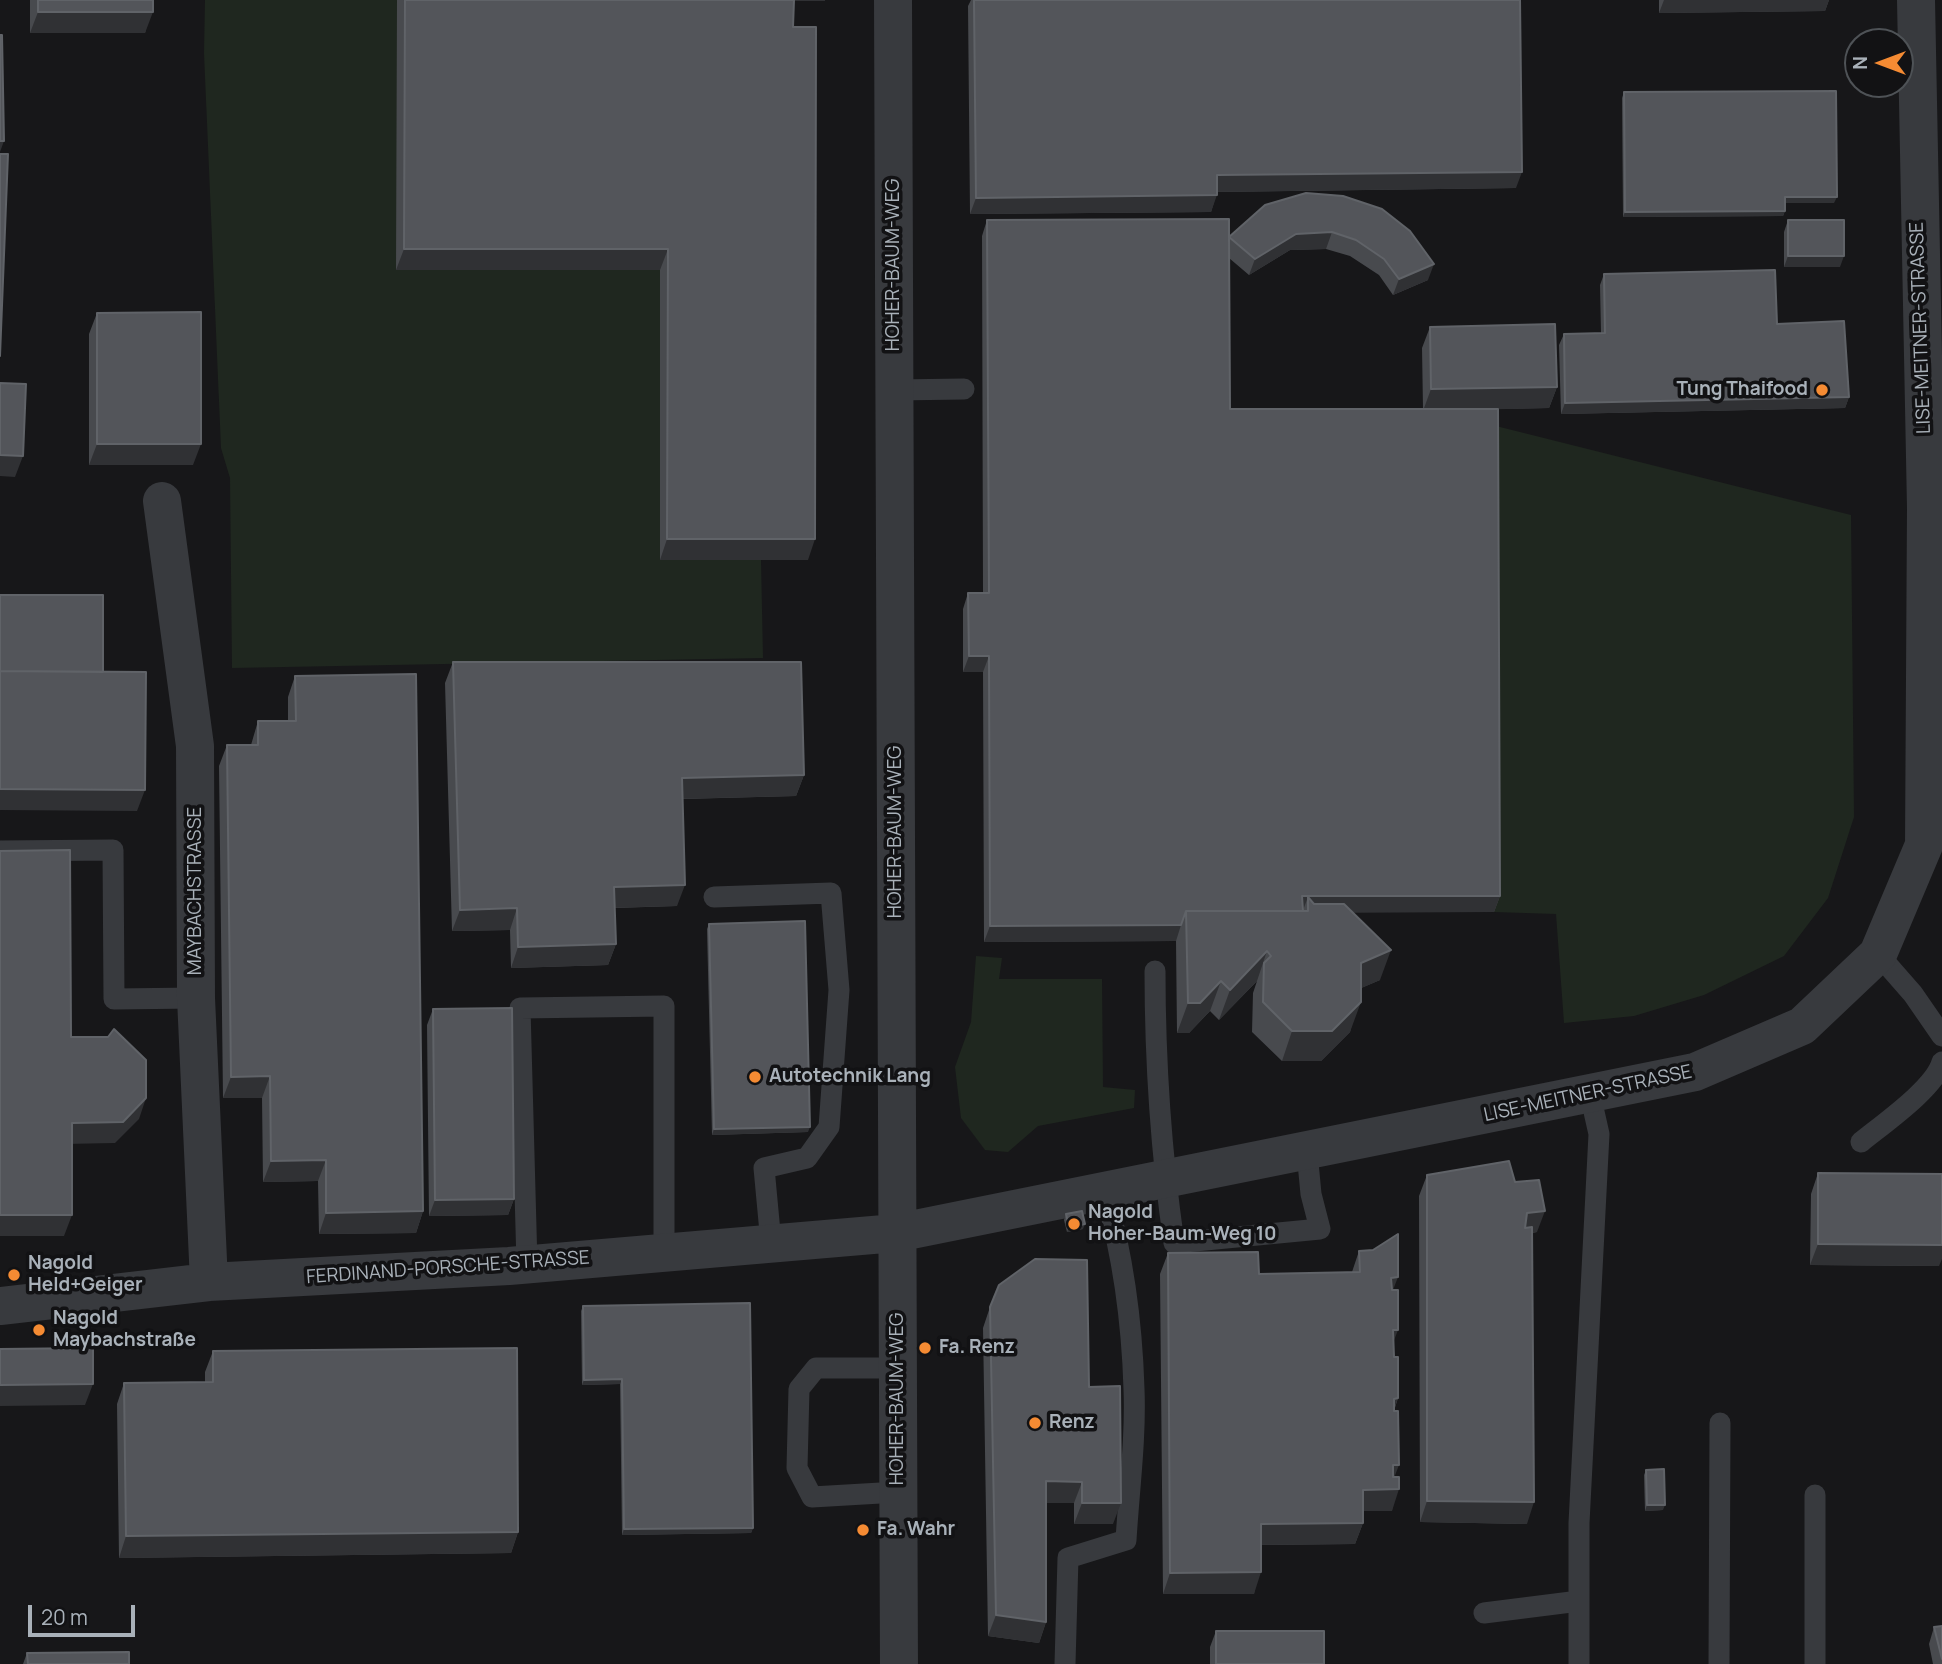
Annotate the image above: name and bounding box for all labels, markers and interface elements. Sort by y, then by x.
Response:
north arrow [1844,28,1914,98]
text: N [1847,56,1873,70]
street label: HOHER-BAUM-WEG [883,179,905,351]
street label: LISE-MEITNER-STRASSE [1906,222,1936,434]
place label: Tung Thaifood [1676,379,1808,401]
marker: Tung Thaifood [1814,382,1830,398]
street label: HOHER-BAUM-WEG [885,746,907,918]
street label: MAYBACHSTRASSE [185,807,207,975]
street label: LISE-MEITNER-STRASSE [1482,1061,1694,1127]
place label: Autotechnik Lang [769,1066,931,1088]
marker: Autotechnik Lang [747,1069,763,1085]
place label: Nagold Hoher-Baum-Weg 10 [1088,1202,1277,1246]
marker: Nagold Hoher-Baum-Weg 10 [1066,1216,1082,1232]
street label: FERDINAND-PORSCHE-STRASSE [306,1247,590,1289]
place label: Nagold Held+Geiger [28,1253,142,1297]
marker: Nagold Held+Geiger [6,1267,22,1283]
place label: Nagold Maybachstraße [53,1308,196,1352]
street label: HOHER-BAUM-WEG [887,1313,909,1485]
marker: Nagold Maybachstraße [31,1322,47,1338]
place label: Fa. Renz [939,1337,1015,1359]
marker: Fa. Renz [917,1340,933,1356]
place label: Renz [1049,1412,1095,1434]
marker: Renz [1027,1415,1043,1431]
place label: Fa. Wahr [877,1519,955,1541]
marker: Fa. Wahr [855,1522,871,1538]
scale bar [32,1590,138,1634]
text: 20 m [41,1603,88,1631]

